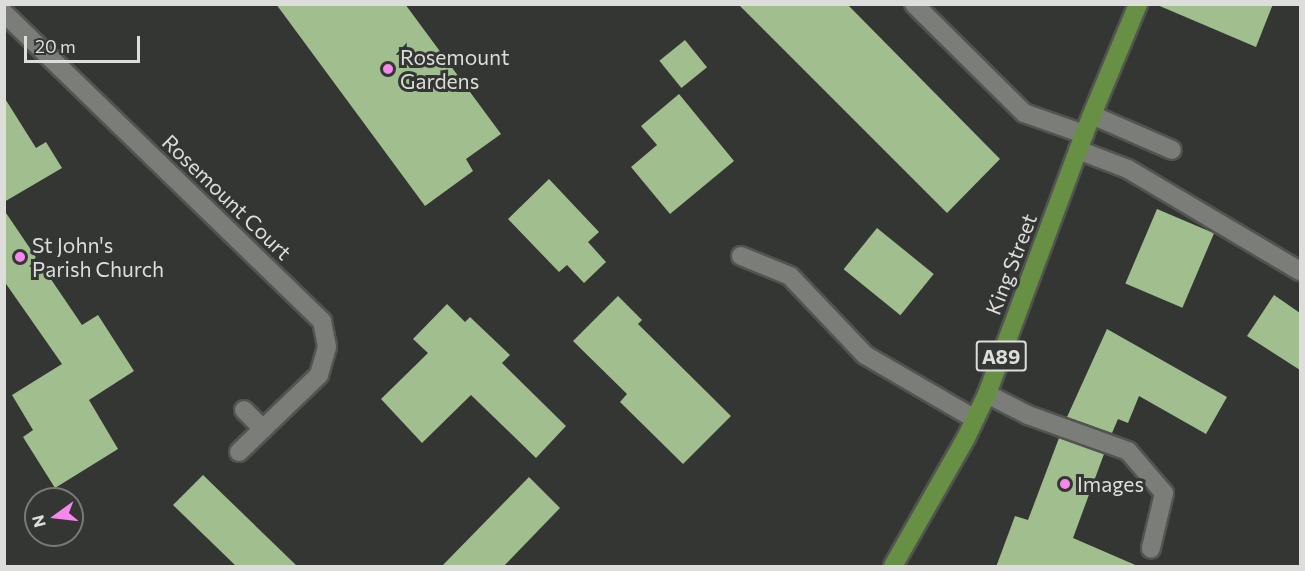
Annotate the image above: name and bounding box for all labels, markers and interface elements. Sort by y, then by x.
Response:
scale bar [27,24,142,62]
text: 20 m [35,35,76,57]
place label: Rosemount Gardens [400,44,510,94]
marker: Rosemount Gardens [381,62,395,76]
street label: Rosemount Court [157,129,297,265]
street label: King Street [980,210,1042,318]
place label: St John's Parish Church [32,232,164,282]
marker: St John's Parish Church [13,250,27,264]
road number: A89 [976,339,1026,373]
place label: Images [1077,471,1144,497]
marker: Images [1058,477,1072,491]
north arrow [24,487,84,547]
text: N [27,513,49,530]

